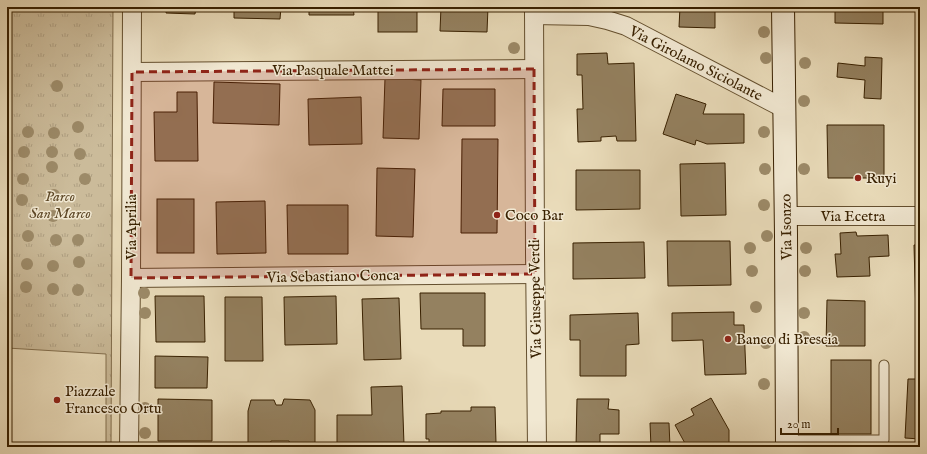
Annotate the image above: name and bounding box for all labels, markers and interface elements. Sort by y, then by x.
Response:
street label: Via Girolamo Siciolante [625,21,766,105]
street label: Via Pasquale Mattei [271,61,394,80]
place label: Ruyi [866,169,897,188]
marker: Ruyi [853,173,863,183]
park label: Parco San Marco [29,187,91,223]
street label: Via Aprilia [122,194,141,261]
street label: Via Isonzo [776,194,797,261]
place label: Coco Bar [505,206,564,225]
street label: Via Ecetra [820,207,886,226]
marker: Coco Bar [492,210,502,220]
street label: Via Giuseppe Verdi [525,239,546,360]
street label: Via Sebastiano Conca [266,266,400,287]
place label: Banco di Brescia [736,330,839,349]
marker: Banco di Brescia [723,334,733,344]
place label: Piazzale Francesco Ortu [65,382,162,418]
marker: Piazzale Francesco Ortu [52,395,62,405]
scale bar [781,410,838,436]
text: 20 m [787,417,810,432]

